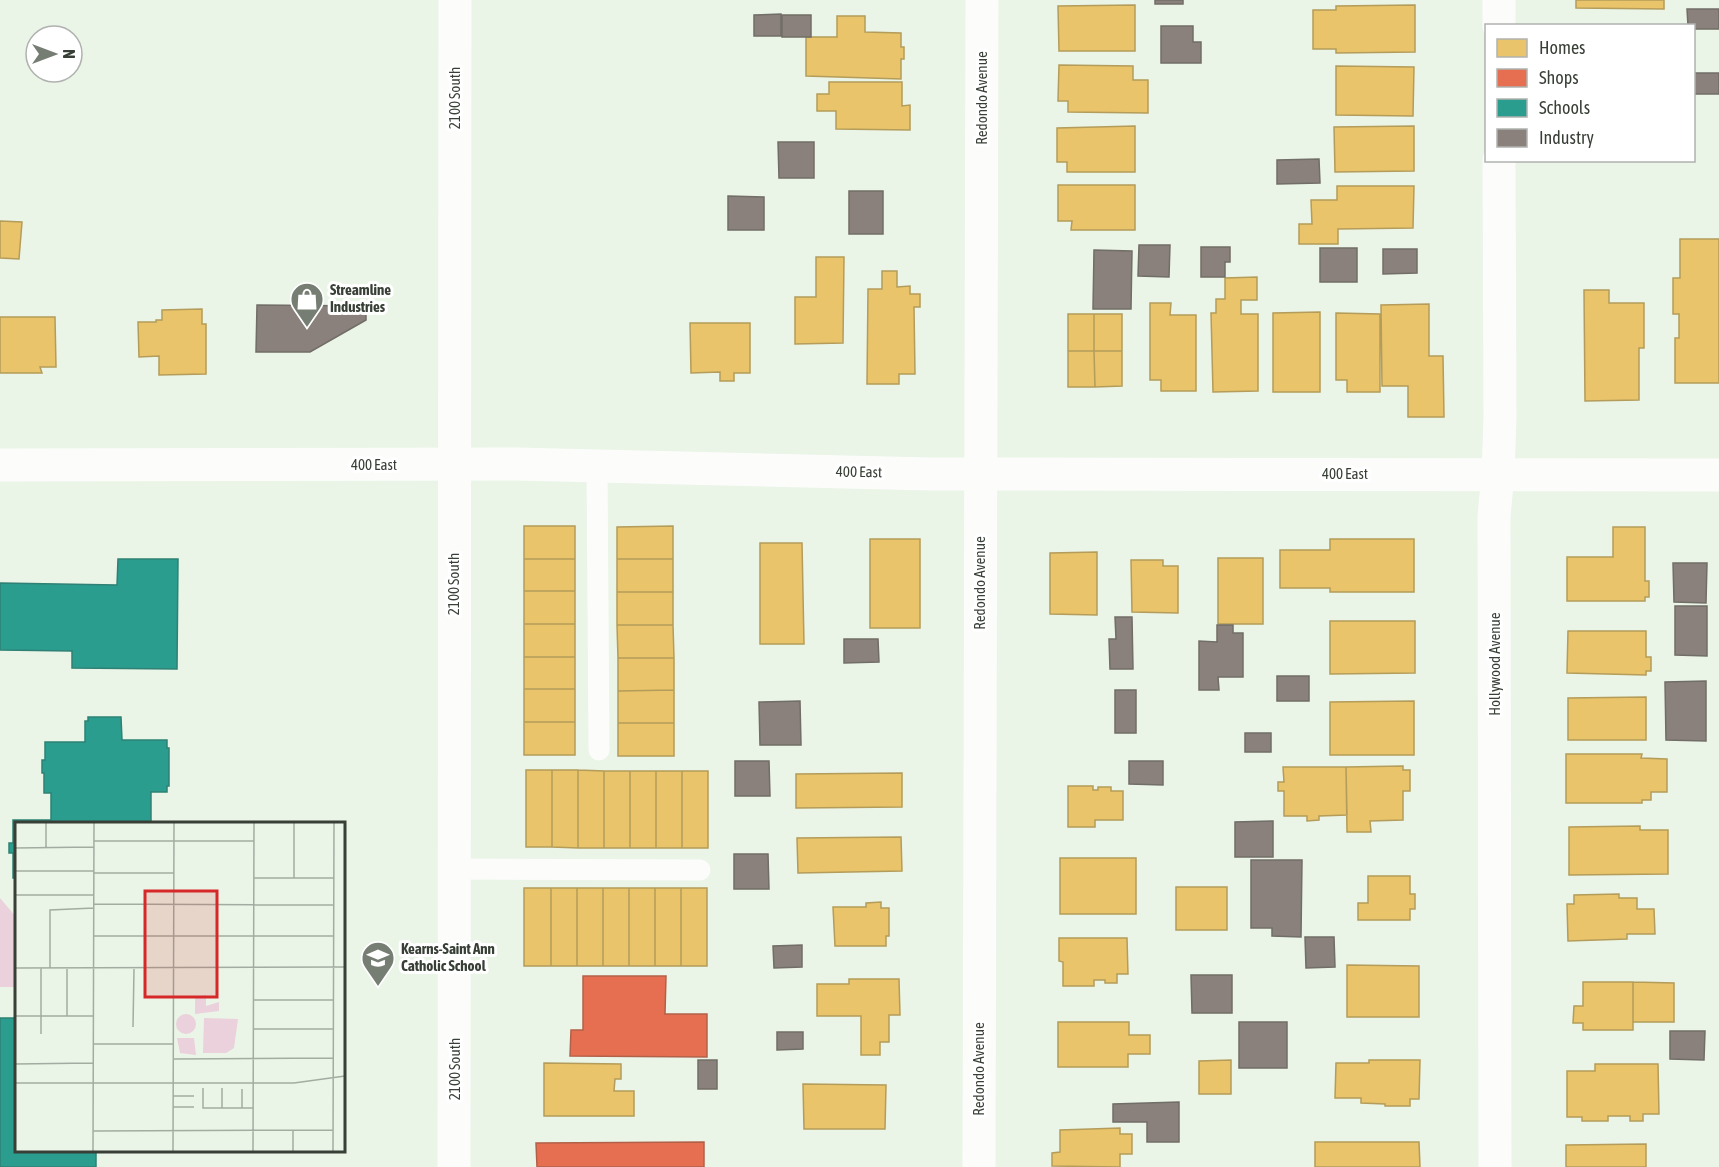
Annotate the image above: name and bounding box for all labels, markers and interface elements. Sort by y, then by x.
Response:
north arrow [24,24,84,84]
legend [1485,24,1695,162]
text: Homes [1539,37,1585,58]
text: N [60,49,78,59]
street label: Redondo Avenue [973,51,990,145]
street label: 2100 South [446,67,463,129]
text: Shops [1539,67,1579,88]
text: Schools [1539,97,1590,118]
text: Industry [1539,127,1594,148]
shop icon: Streamline Industries [289,281,325,328]
place label: Streamline Industries [330,281,391,315]
street label: 400 East [351,456,397,473]
street label: 400 East [836,463,882,480]
street label: 400 East [1322,465,1368,482]
street label: Redondo Avenue [971,536,988,630]
street label: 2100 South [445,553,462,615]
street label: Hollywood Avenue [1486,612,1503,716]
inset map [15,822,345,1152]
school or university icon: Kearns-Saint Ann Catholic School [360,940,396,987]
place label: Kearns-Saint Ann Catholic School [401,940,495,974]
street label: Redondo Avenue [970,1022,987,1116]
street label: 2100 South [446,1038,463,1100]

